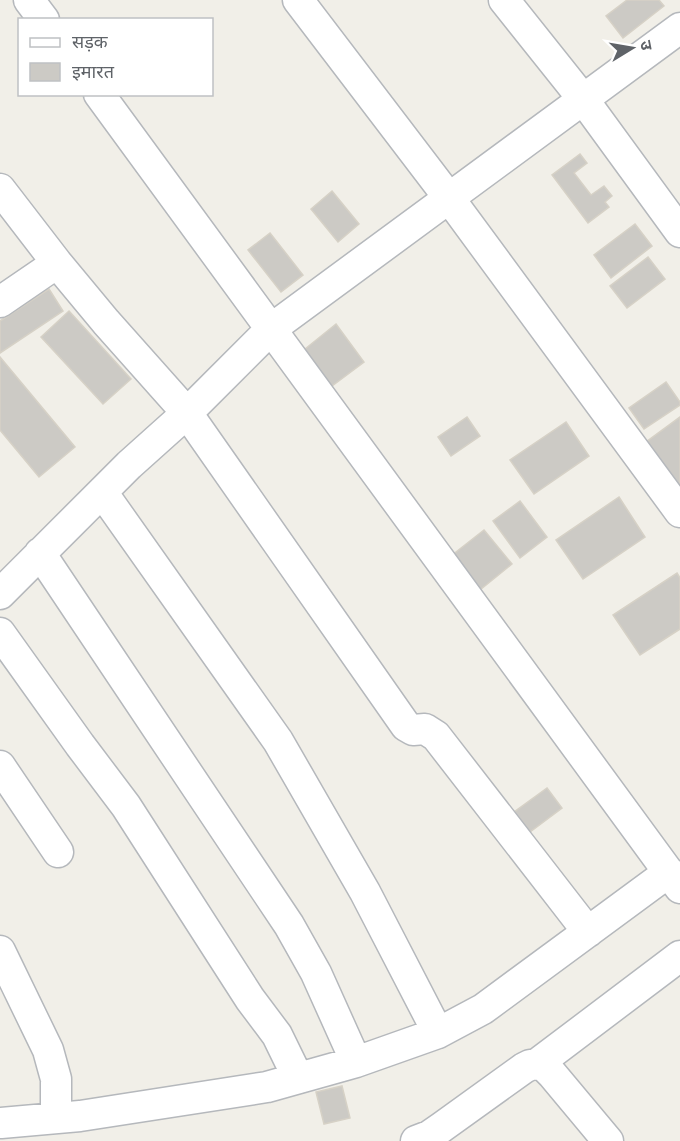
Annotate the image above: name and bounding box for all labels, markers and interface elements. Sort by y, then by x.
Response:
legend [18,18,213,96]
north arrow [602,18,662,78]
text: सड़क [72,30,109,54]
text: उ [635,39,658,52]
text: इमारत [72,60,115,84]

